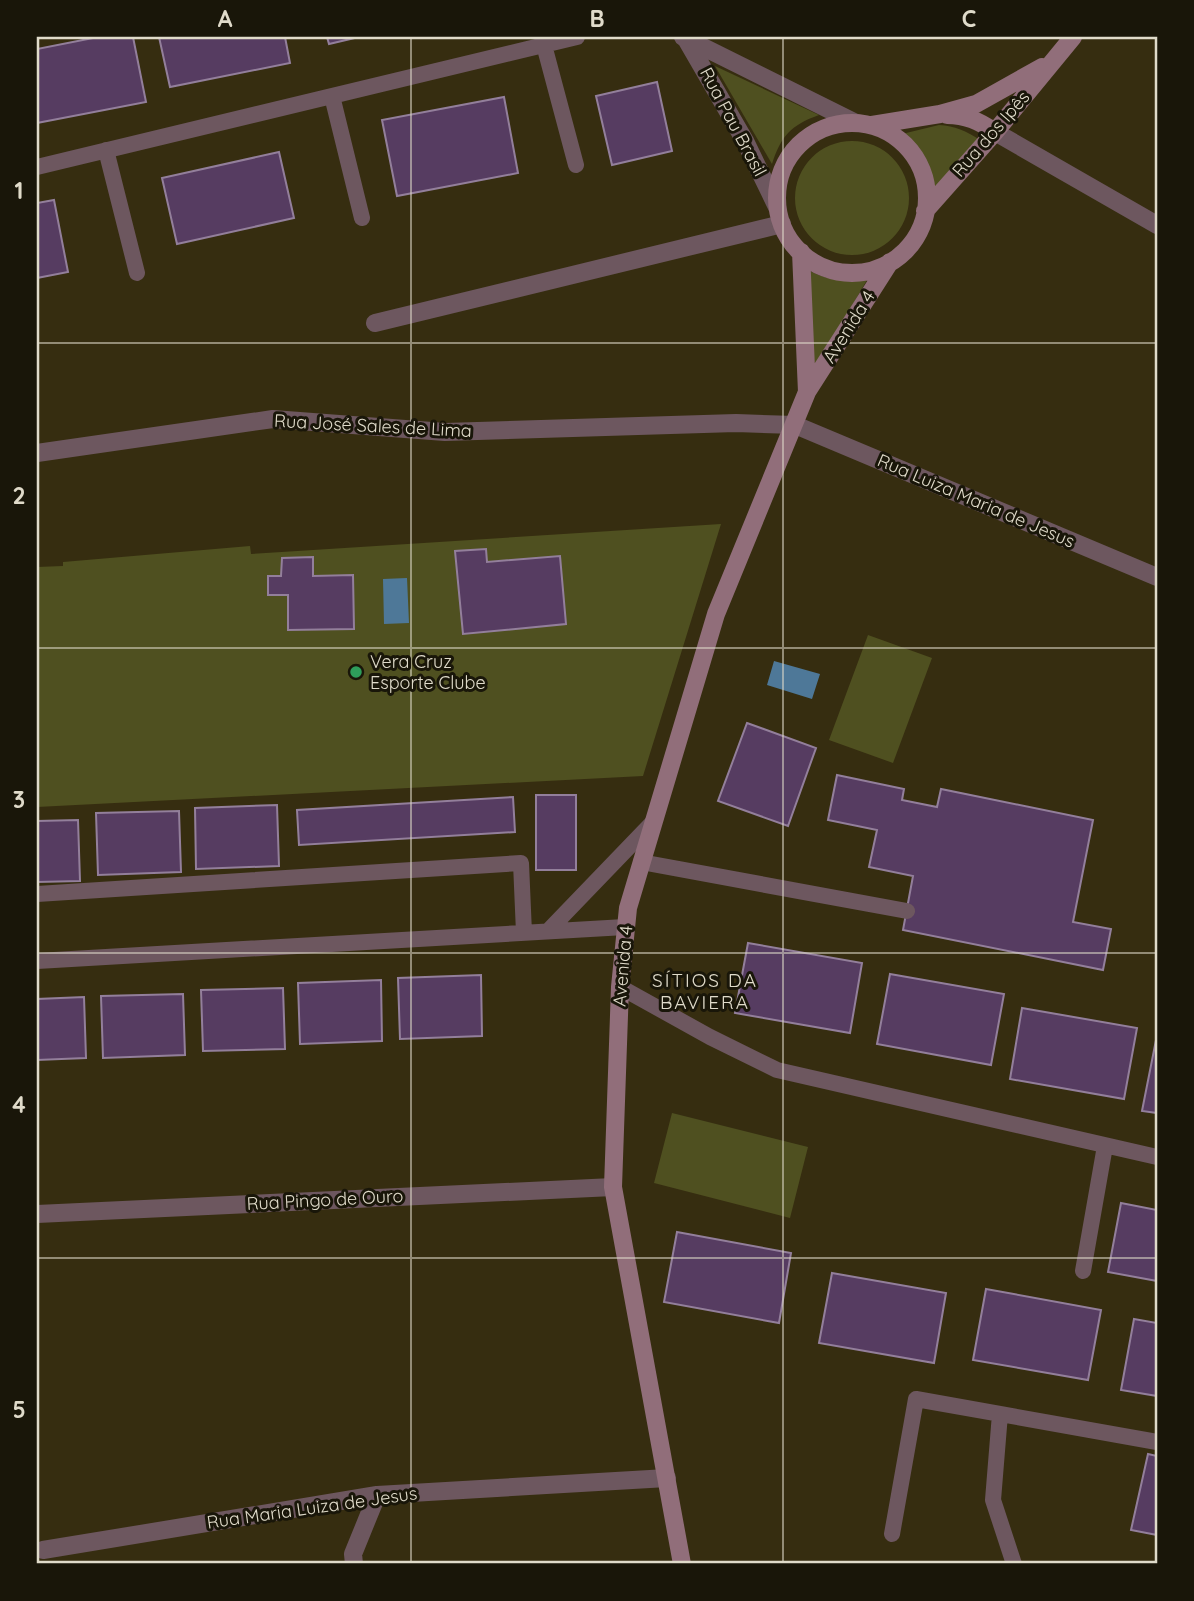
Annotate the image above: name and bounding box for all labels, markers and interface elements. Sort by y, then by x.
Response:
text: A [218,4,233,33]
text: B [589,4,605,33]
text: C [962,4,976,33]
street label: Rua Pau Brasil [695,63,772,180]
street label: Rua dos Ipês [947,86,1034,182]
text: 1 [15,176,23,205]
street label: Avenida 4 [817,286,880,367]
street label: Rua José Sales de Lima [274,409,472,442]
street label: Rua Luiza Maria de Jesus [874,449,1078,553]
text: 2 [12,481,26,510]
place label: Vera Cruz Esporte Clube [370,650,486,694]
marker: Vera Cruz Esporte Clube [348,664,364,680]
text: 3 [13,785,25,814]
street label: Avenida 4 [608,924,637,1007]
district label: SÍTIOS DA BAVIERA [652,968,758,1014]
text: 4 [12,1090,26,1119]
street label: Rua Pingo de Ouro [246,1184,404,1215]
text: 5 [12,1395,26,1424]
street label: Rua Maria Luiza de Jesus [205,1481,419,1534]

